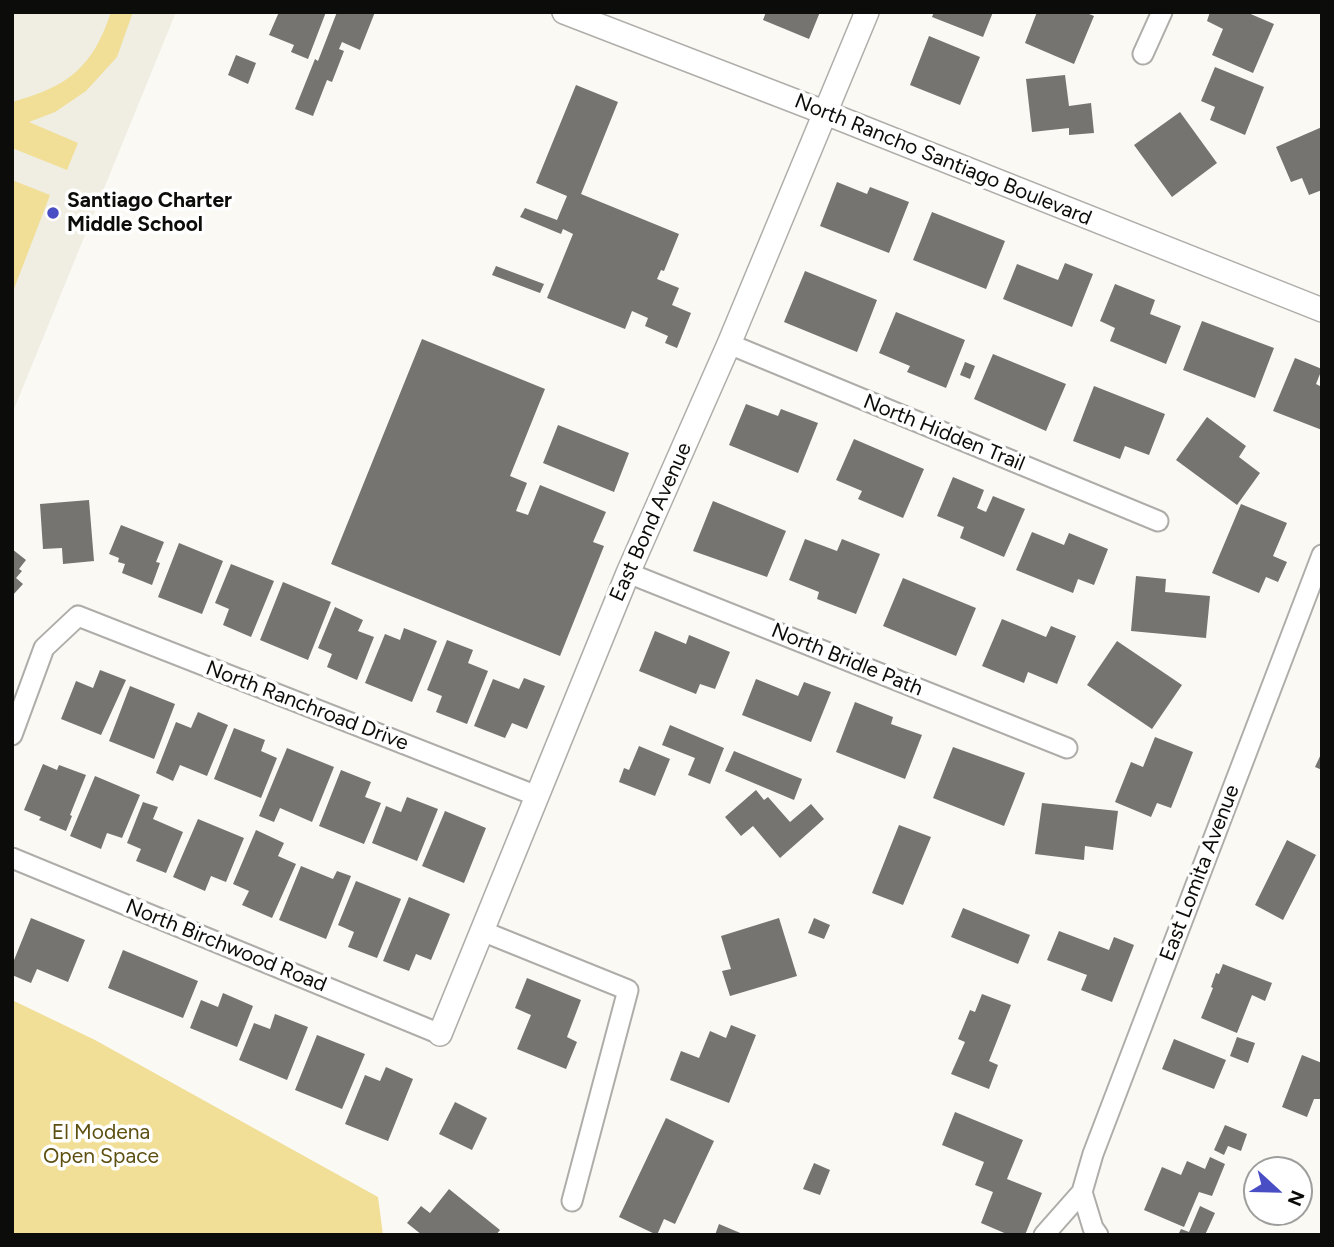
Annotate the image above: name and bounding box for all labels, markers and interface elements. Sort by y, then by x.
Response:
street label: North Rancho Santiago Boulevard [791,89,1095,231]
place label: Santiago Charter Middle School [67,188,232,238]
marker: Santiago Charter Middle School [45,205,61,221]
street label: North Hidden Trail [860,389,1028,477]
street label: East Bond Avenue [605,439,697,605]
street label: North Bridle Path [768,618,926,702]
street label: North Ranchroad Drive [202,656,412,756]
street label: East Lomita Avenue [1155,781,1245,965]
street label: North Birchwood Road [122,894,330,998]
park label: El Modena Open Space [43,1120,159,1170]
north arrow [1243,1156,1313,1226]
text: N [1283,1187,1309,1209]

